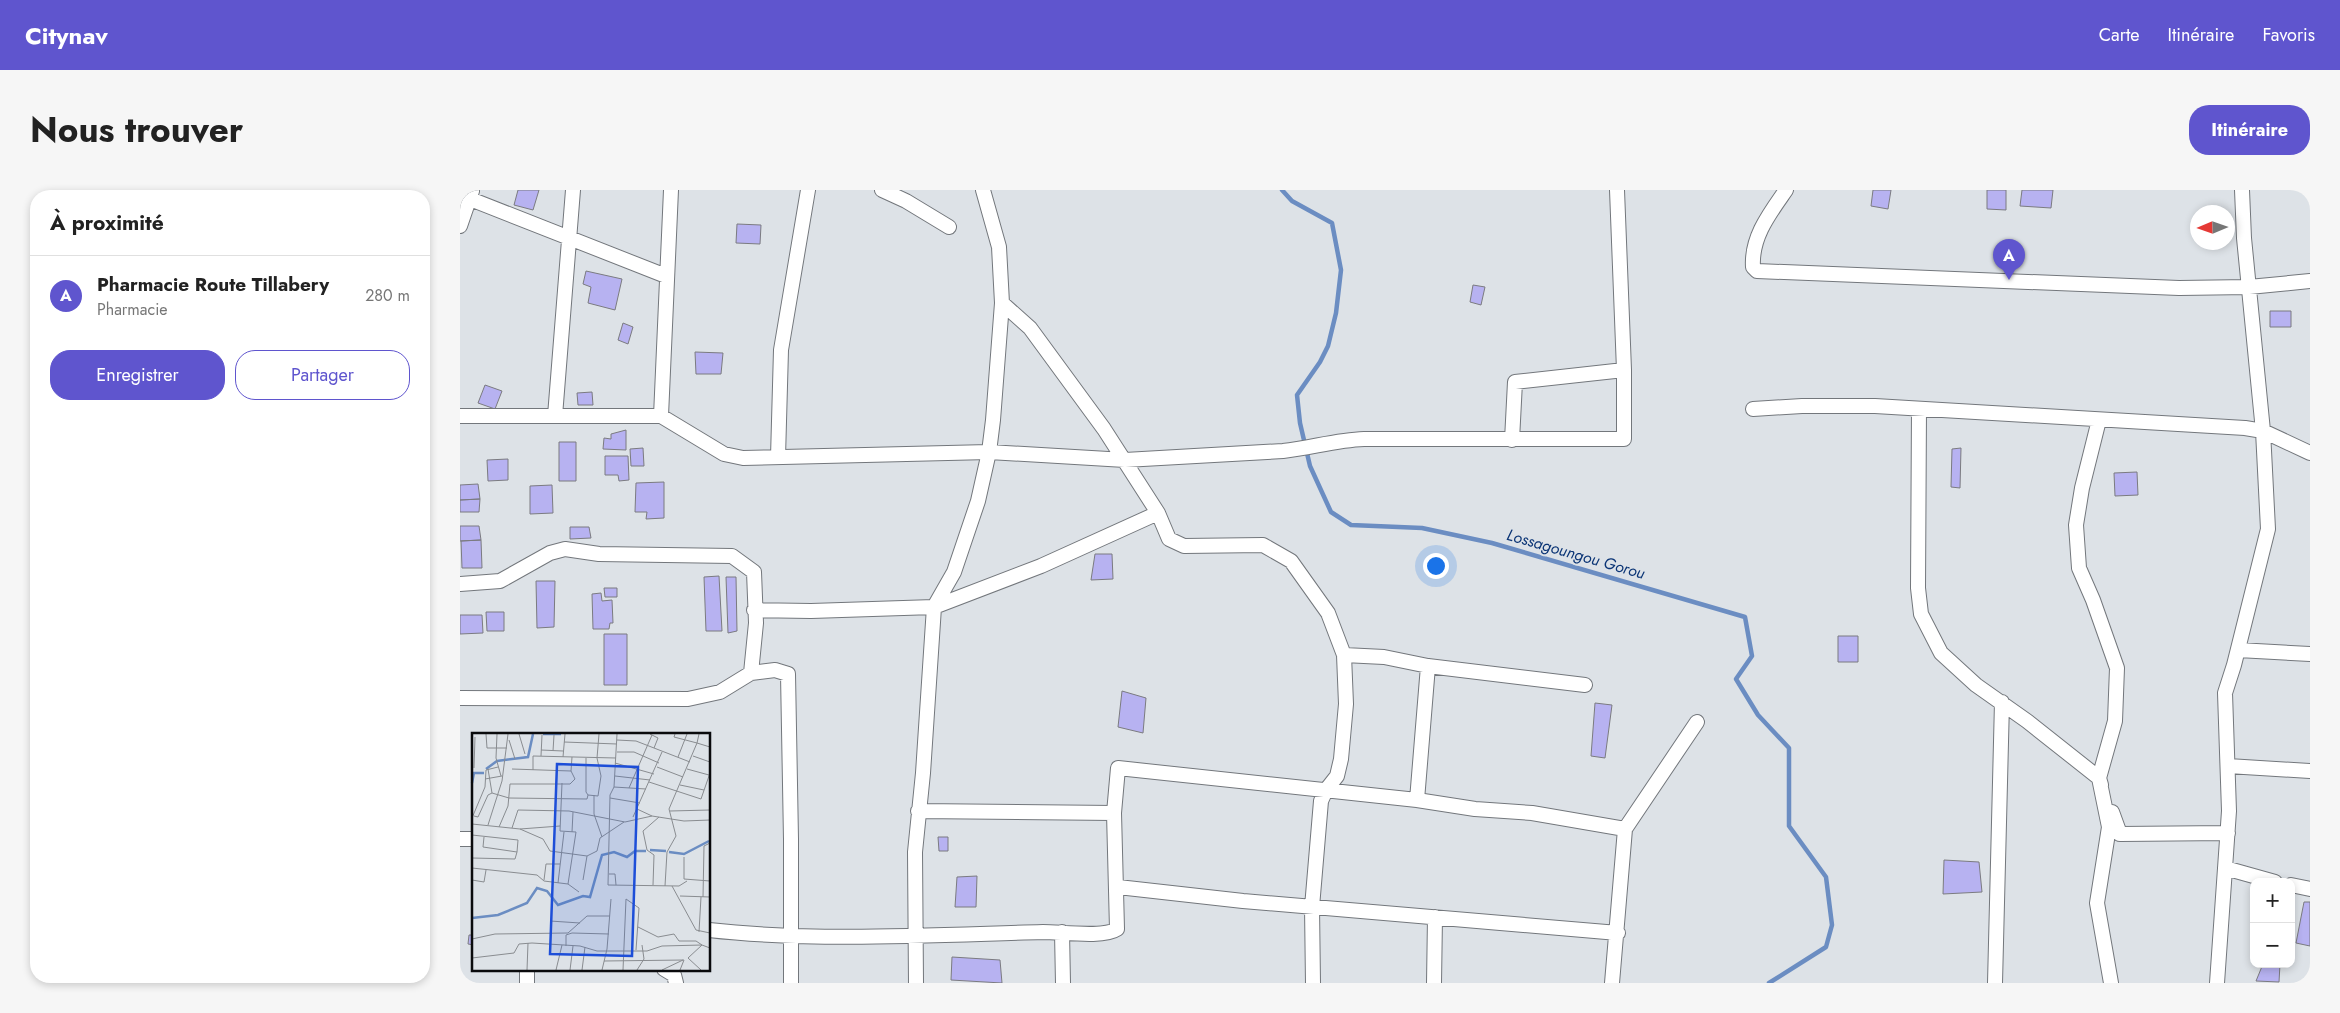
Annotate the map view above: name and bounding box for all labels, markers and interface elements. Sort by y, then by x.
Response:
text: Citynav [25,18,108,53]
text: Carte [2099,22,2140,48]
text: Itinéraire [2168,22,2234,48]
text: Favoris [2262,22,2315,48]
text: Nous trouver [30,105,243,155]
button: Itinéraire [2189,105,2310,155]
north arrow [2190,205,2235,250]
text: À proximité [50,208,164,238]
pin: A [1993,239,2025,280]
text: Pharmacie Route Tillabery [97,271,329,298]
text: A [60,284,72,307]
text: 280 m [365,284,410,307]
text: Pharmacie [97,298,168,321]
button: Enregistrer [50,350,225,400]
button: Partager [235,350,410,400]
water label: Lossagoungou Gorou [1504,523,1648,585]
your location [1423,553,1449,579]
inset map [472,733,710,970]
map controls [2250,878,2295,968]
button: + [2250,878,2295,923]
button: − [2250,923,2295,968]

